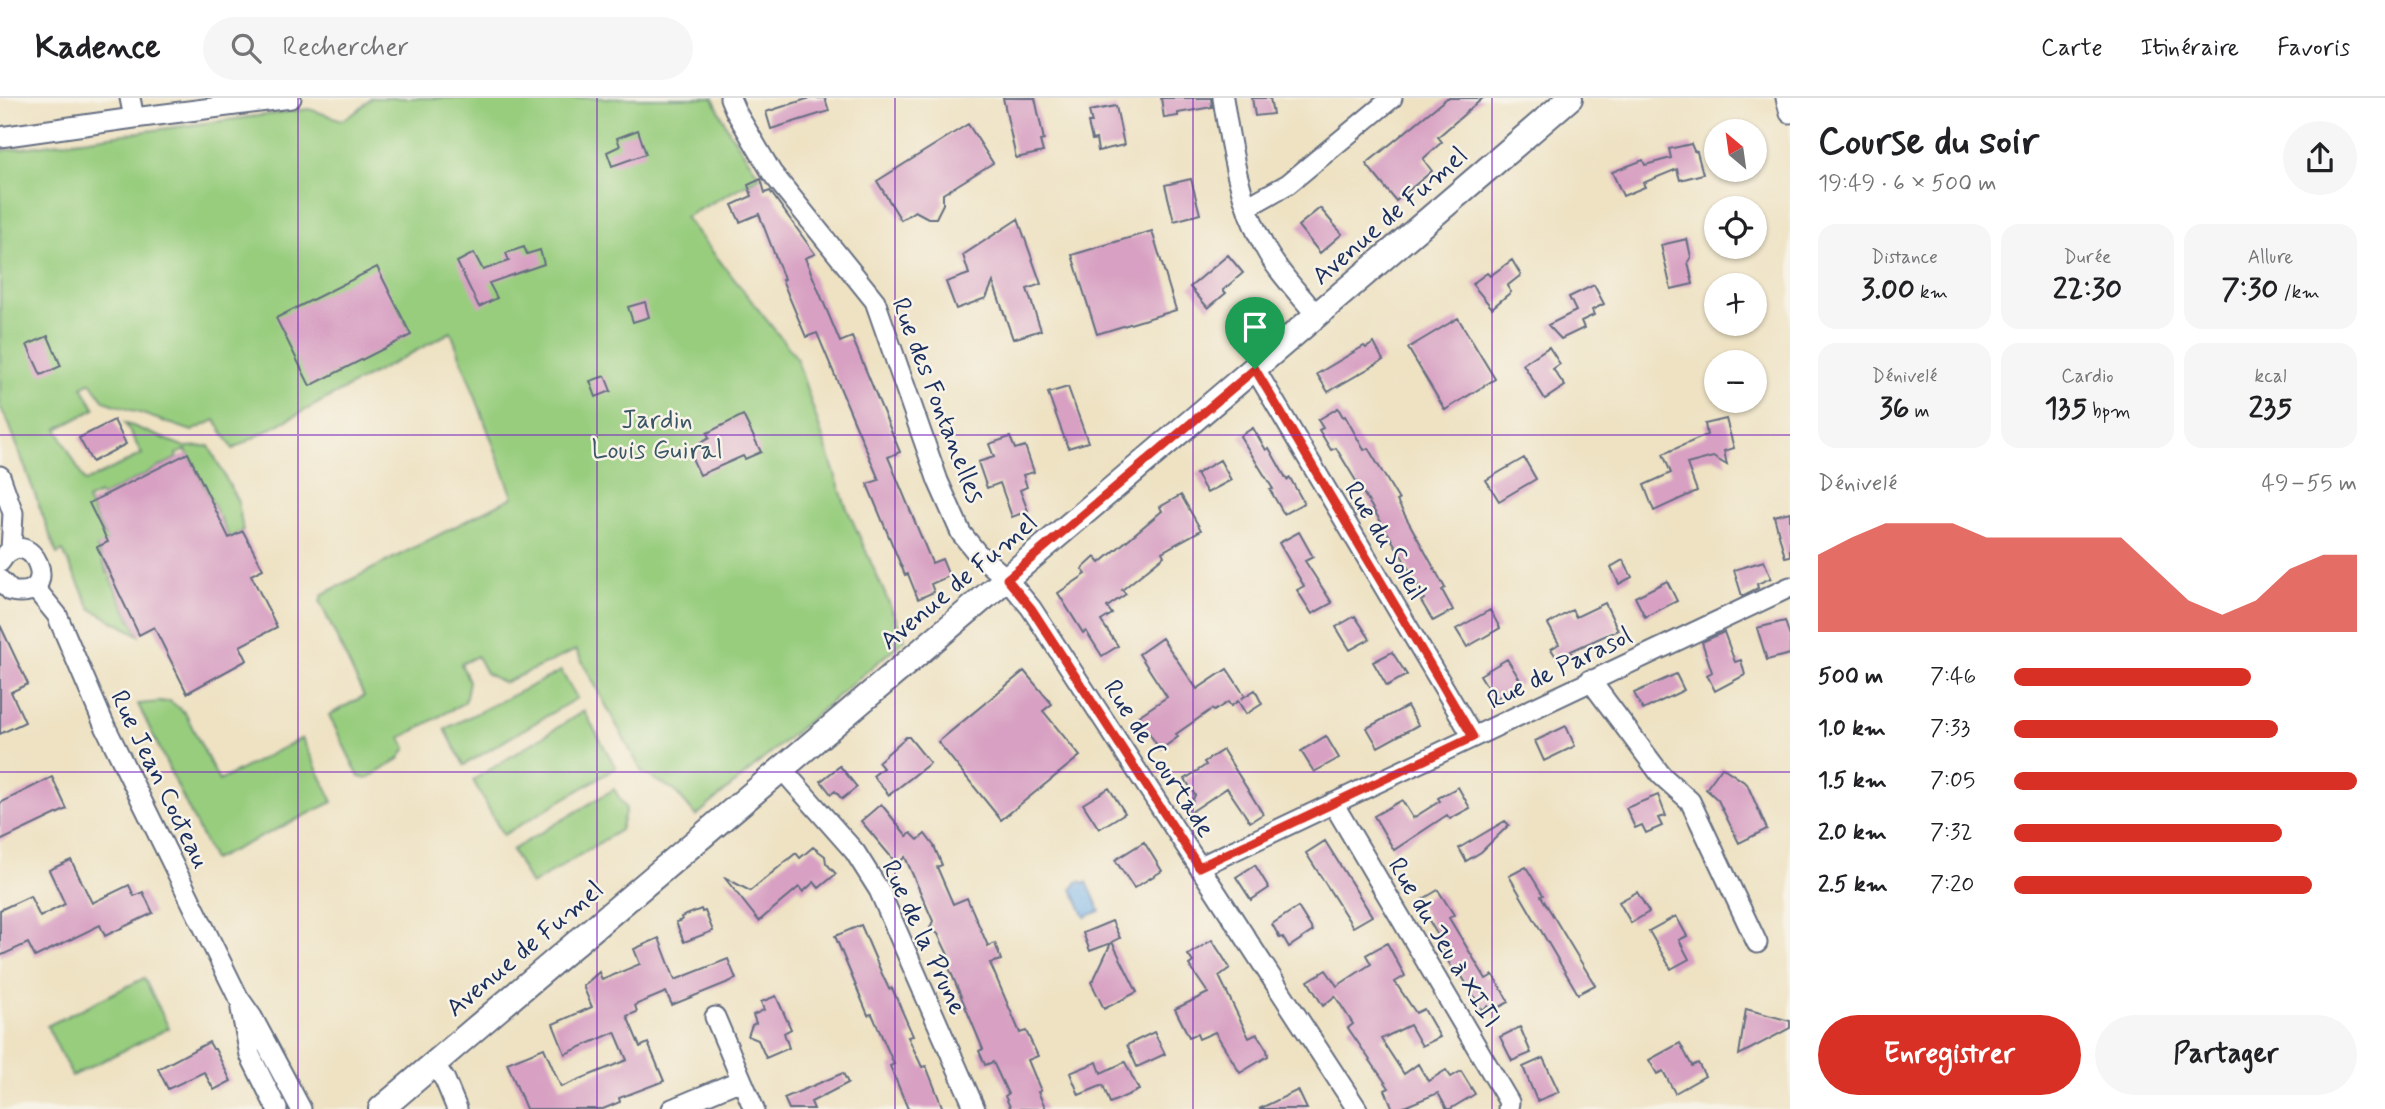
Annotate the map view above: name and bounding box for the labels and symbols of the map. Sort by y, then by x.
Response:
north arrow [1704,119,1768,182]
street label: Avenue de Fumel [1305,139,1475,294]
street label: Rue des Fontanelles [882,293,992,508]
pin [1225,297,1285,369]
park label: Jardin Louis Guiral [591,404,723,468]
street label: Rue du Soleil [1336,475,1433,607]
street label: Avenue de Fumel [873,507,1045,658]
street label: Rue de Parasol [1482,619,1638,718]
street label: Rue de Courtade [1095,674,1222,845]
street label: Rue Jean Cocteau [101,685,217,875]
street label: Rue du Jeu à XIII [1379,852,1508,1034]
street label: Rue de la Prune [872,855,974,1021]
street label: Avenue de Fumel [439,874,611,1025]

